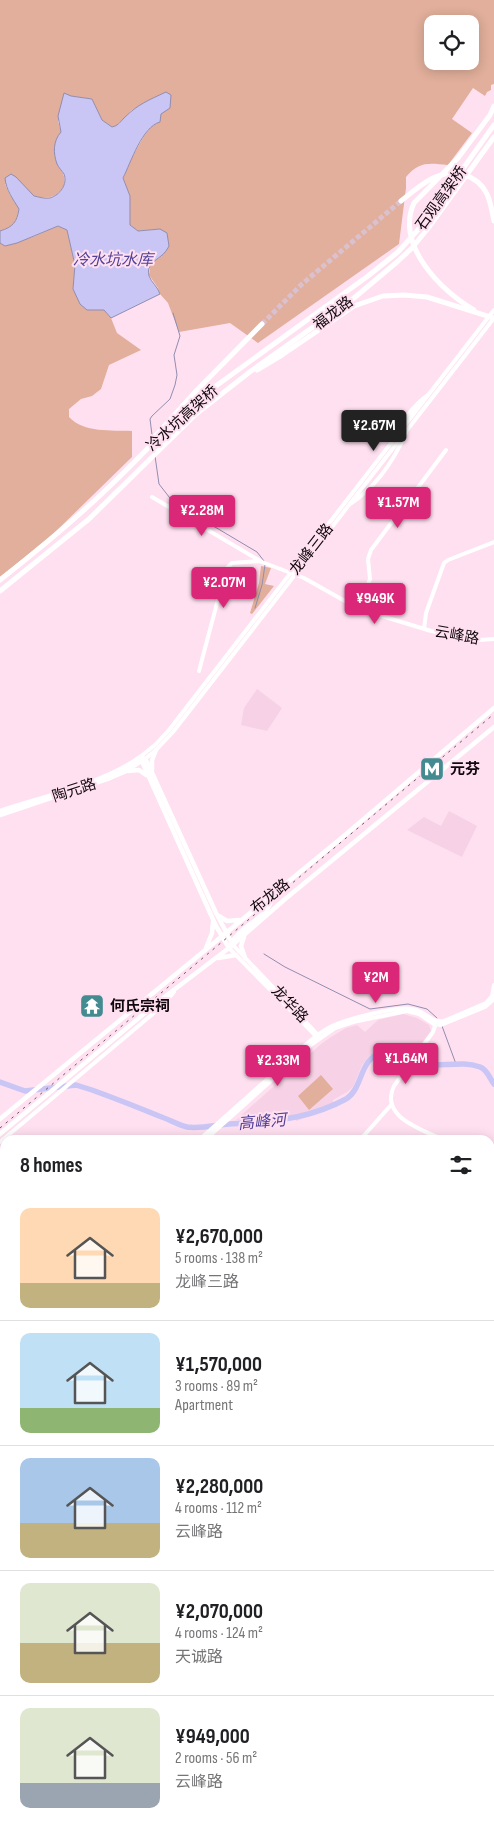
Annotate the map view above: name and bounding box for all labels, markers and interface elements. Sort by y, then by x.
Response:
map controls [424,15,479,70]
button: locate [424,15,479,70]
street label: 石观高架桥 [412,162,471,234]
water label: 冷水坑水库 [73,251,156,270]
street label: 福龙路 [310,292,357,335]
street label: 冷水坑高架桥 [143,381,222,456]
pin: ¥2.67M [333,410,415,452]
text: ¥2.67M [352,416,396,435]
pin: ¥1.57M [357,486,439,529]
text: ¥1.57M [377,493,419,512]
pin: ¥2.28M [161,494,243,537]
text: ¥2.28M [180,501,224,520]
street label: 龙峰三路 [285,520,337,579]
pin: ¥2.07M [183,566,265,609]
text: ¥2.07M [202,573,246,592]
pin: ¥949K [340,582,410,625]
text: ¥949K [356,589,394,608]
street label: 云峰路 [433,622,481,649]
metro station icon: 元芬 [419,756,445,782]
place label: 元芬 [450,760,480,779]
street label: 陶元路 [50,774,98,806]
street label: 布龙路 [247,875,294,918]
pin: ¥2M [352,962,400,1004]
text: ¥2M [363,968,389,987]
street label: 龙华路 [267,982,312,1027]
temple icon: 何氏宗祠 [79,993,105,1019]
place label: 何氏宗祠 [110,997,170,1016]
pin: ¥1.64M [365,1042,447,1085]
pin: ¥2.33M [237,1044,319,1087]
text: ¥1.64M [384,1049,428,1068]
text: ¥2.33M [256,1051,300,1070]
water label: 高峰河 [237,1111,290,1134]
icon: filters [447,1151,475,1179]
text: 8 homes [20,1153,83,1178]
text: ¥2,670,000 [175,1224,263,1249]
icon: home [60,1228,120,1288]
text: 5 rooms · 138 m² [175,1249,263,1268]
text: 龙峰三路 [175,1273,239,1292]
text: ¥1,570,000 [175,1352,262,1377]
icon: home [60,1353,120,1413]
text: 3 rooms · 89 m² [175,1377,258,1396]
text: Apartment [175,1396,233,1415]
text: ¥2,280,000 [175,1474,263,1499]
icon: home [60,1478,120,1538]
text: 4 rooms · 112 m² [175,1499,262,1518]
text: 云峰路 [175,1523,223,1542]
text: ¥2,070,000 [175,1599,263,1624]
icon: home [60,1603,120,1663]
text: 4 rooms · 124 m² [175,1624,263,1643]
text: 天诚路 [175,1648,223,1667]
text: ¥949,000 [175,1724,250,1749]
icon: home [60,1728,120,1788]
text: 2 rooms · 56 m² [175,1749,257,1768]
text: 云峰路 [175,1773,223,1792]

